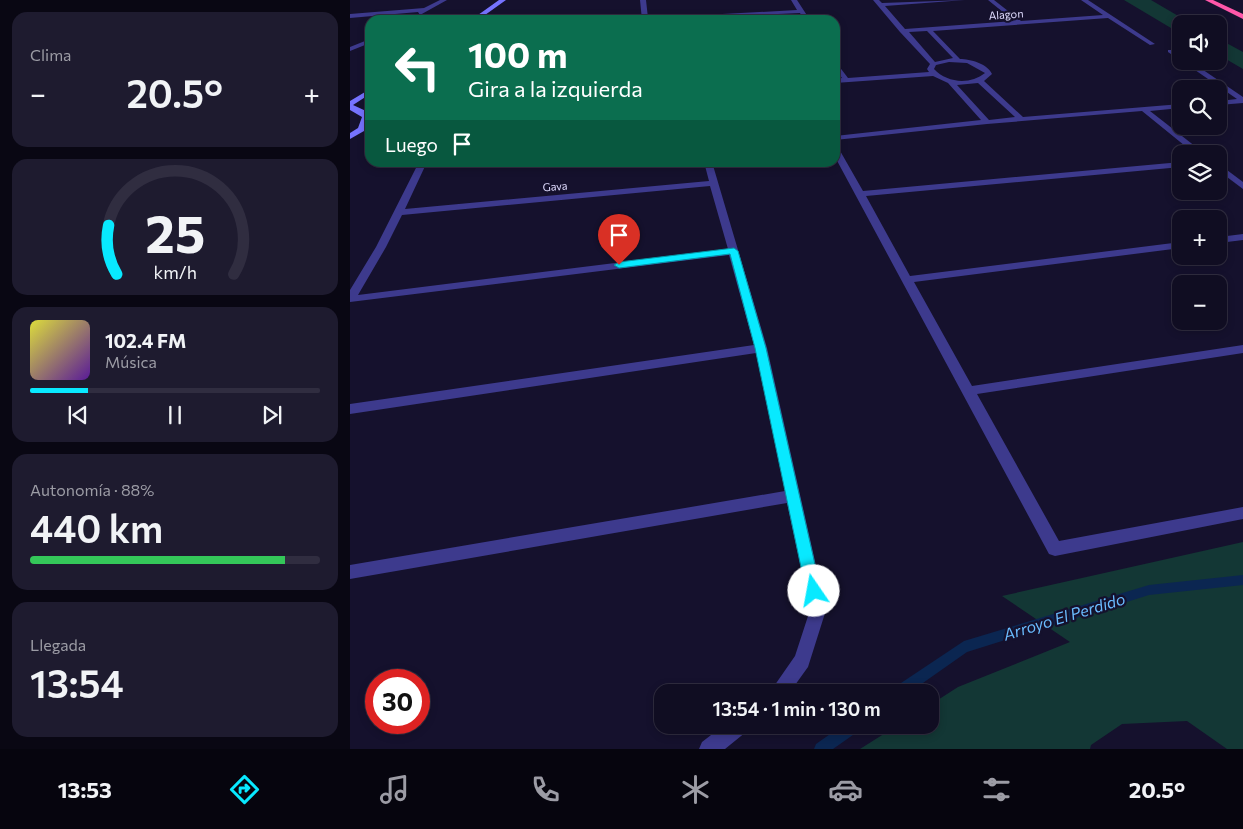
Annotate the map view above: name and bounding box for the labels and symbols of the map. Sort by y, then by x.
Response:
street label: Alagon [988,6,1024,22]
street label: Gava [542,178,568,194]
pin [598,214,640,265]
position arrow [787,564,839,616]
water label: Arroyo El Perdido [1000,588,1127,644]
speed limit sign: 30 [365,669,430,734]

